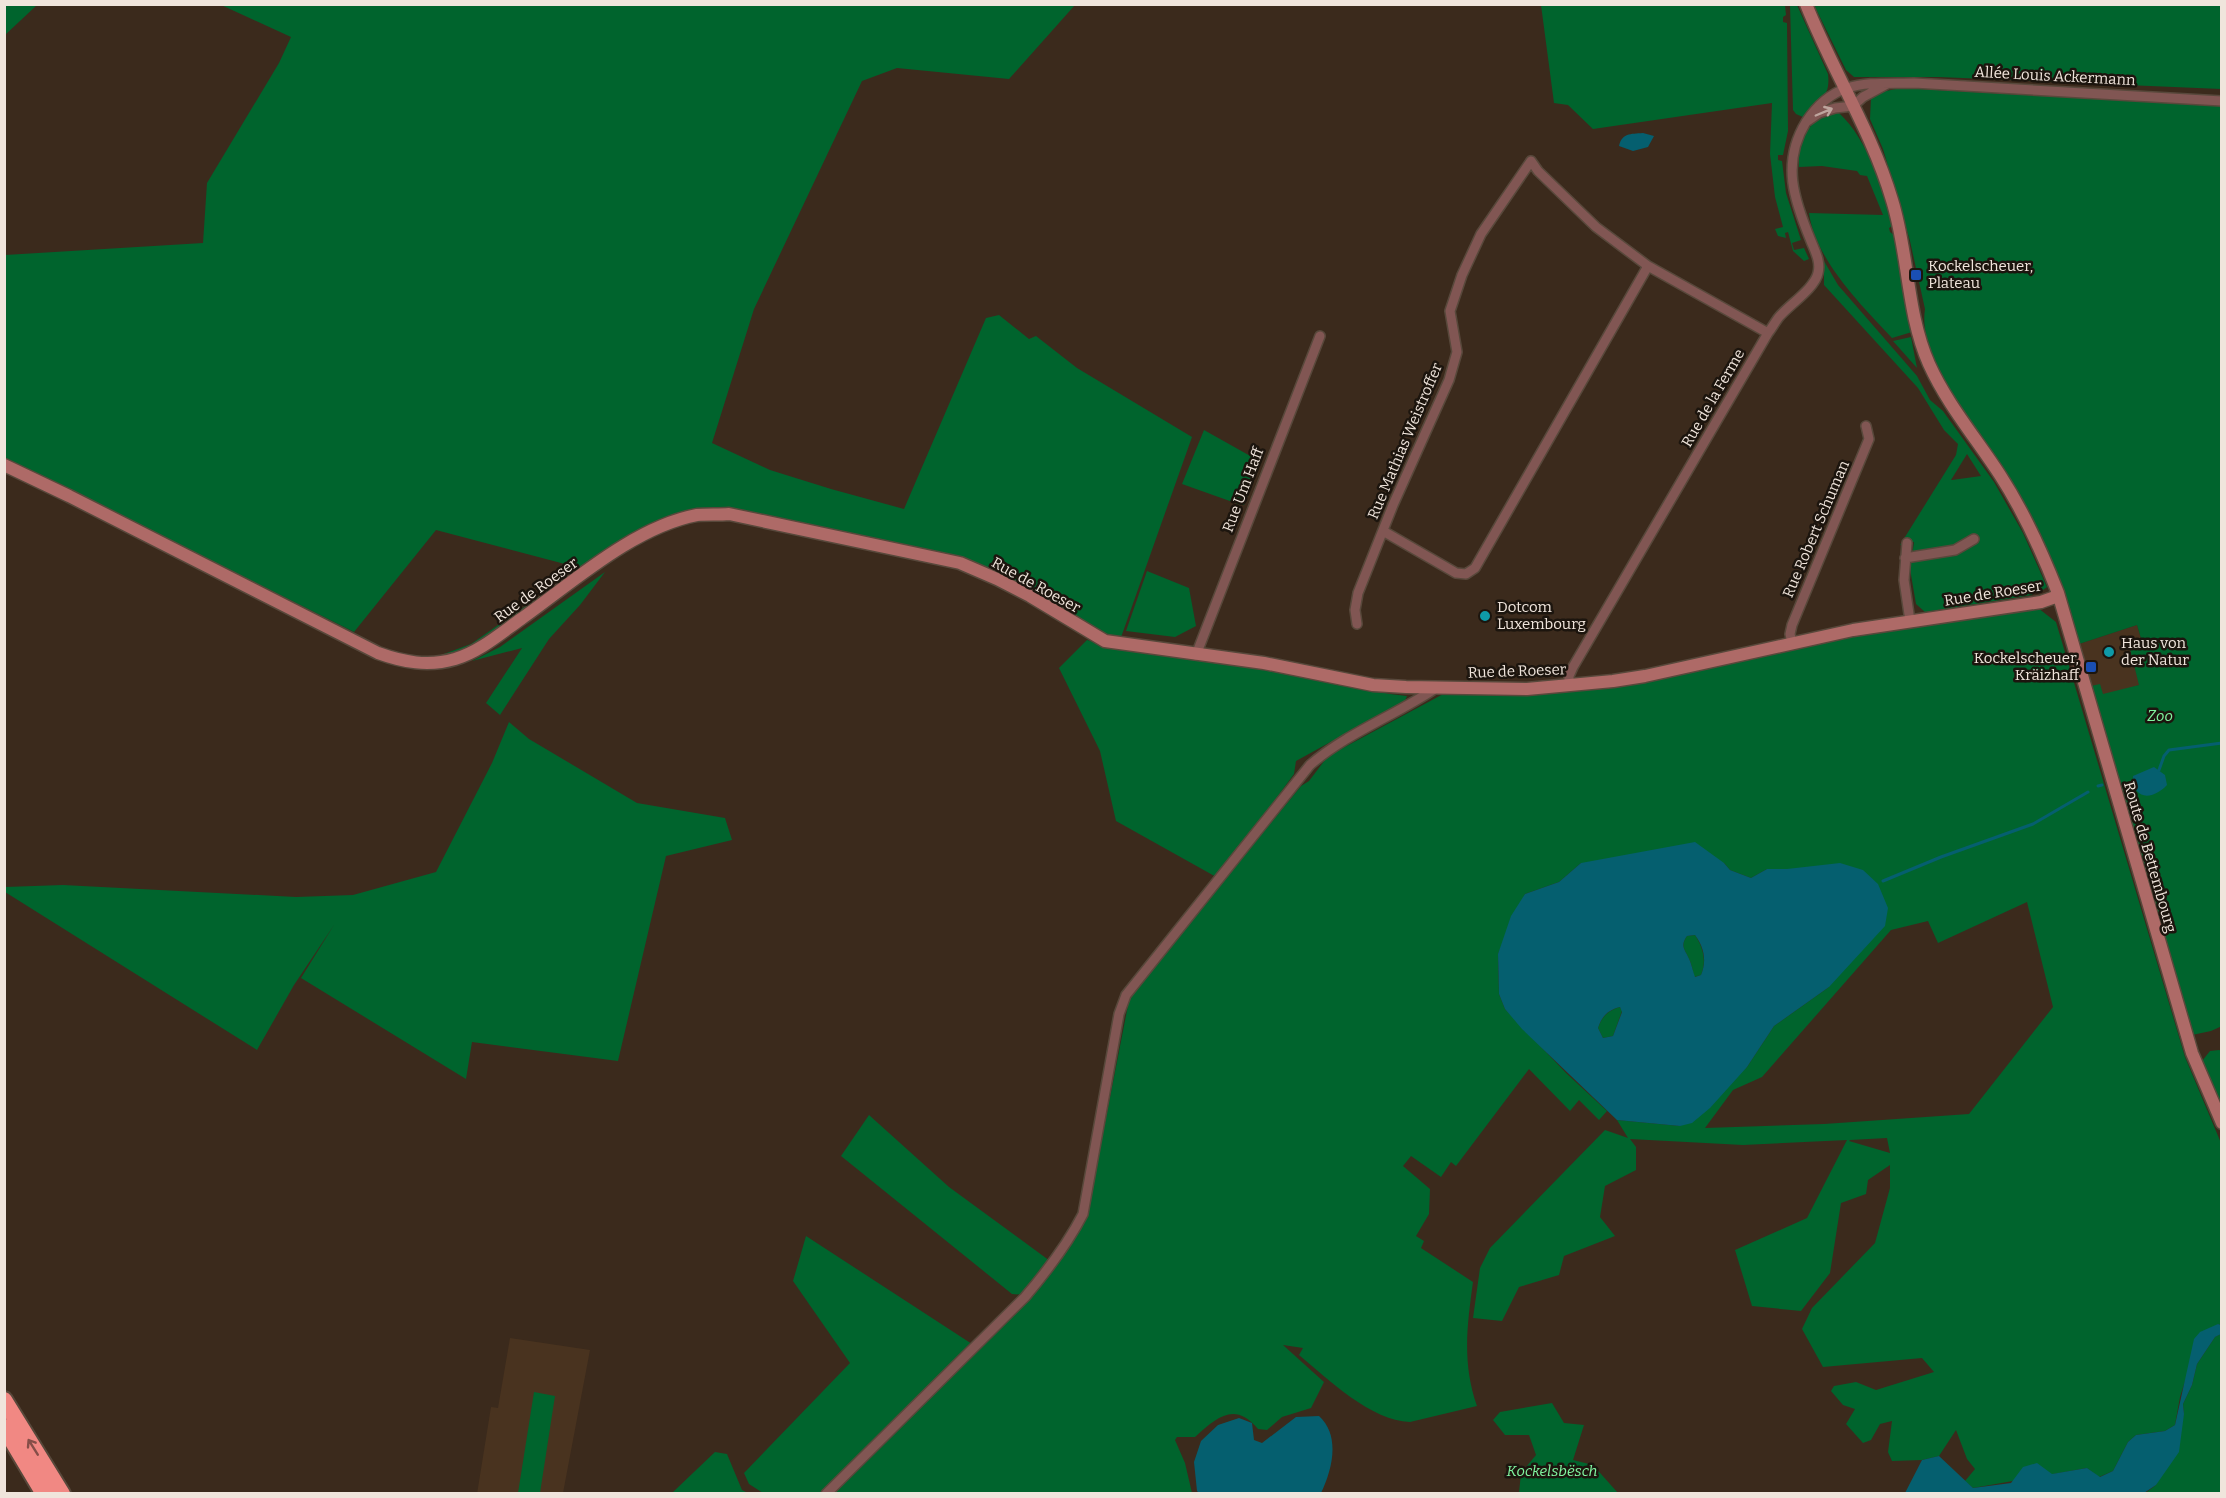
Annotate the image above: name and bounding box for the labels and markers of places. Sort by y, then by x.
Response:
place label: Kockelscheuer, Plateau [1928,257,2033,292]
marker: Kockelscheuer, Plateau [1909,268,1923,282]
place label: Dotcom Luxembourg [1497,598,1586,633]
marker: Dotcom Luxembourg [1478,609,1492,623]
place label: Haus von der Natur [2121,634,2189,669]
marker: Haus von der Natur [2102,645,2116,659]
place label: Kockelscheuer, Kräizhaff [1974,649,2081,684]
marker: Kockelscheuer, Kräizhaff [2084,660,2098,674]

